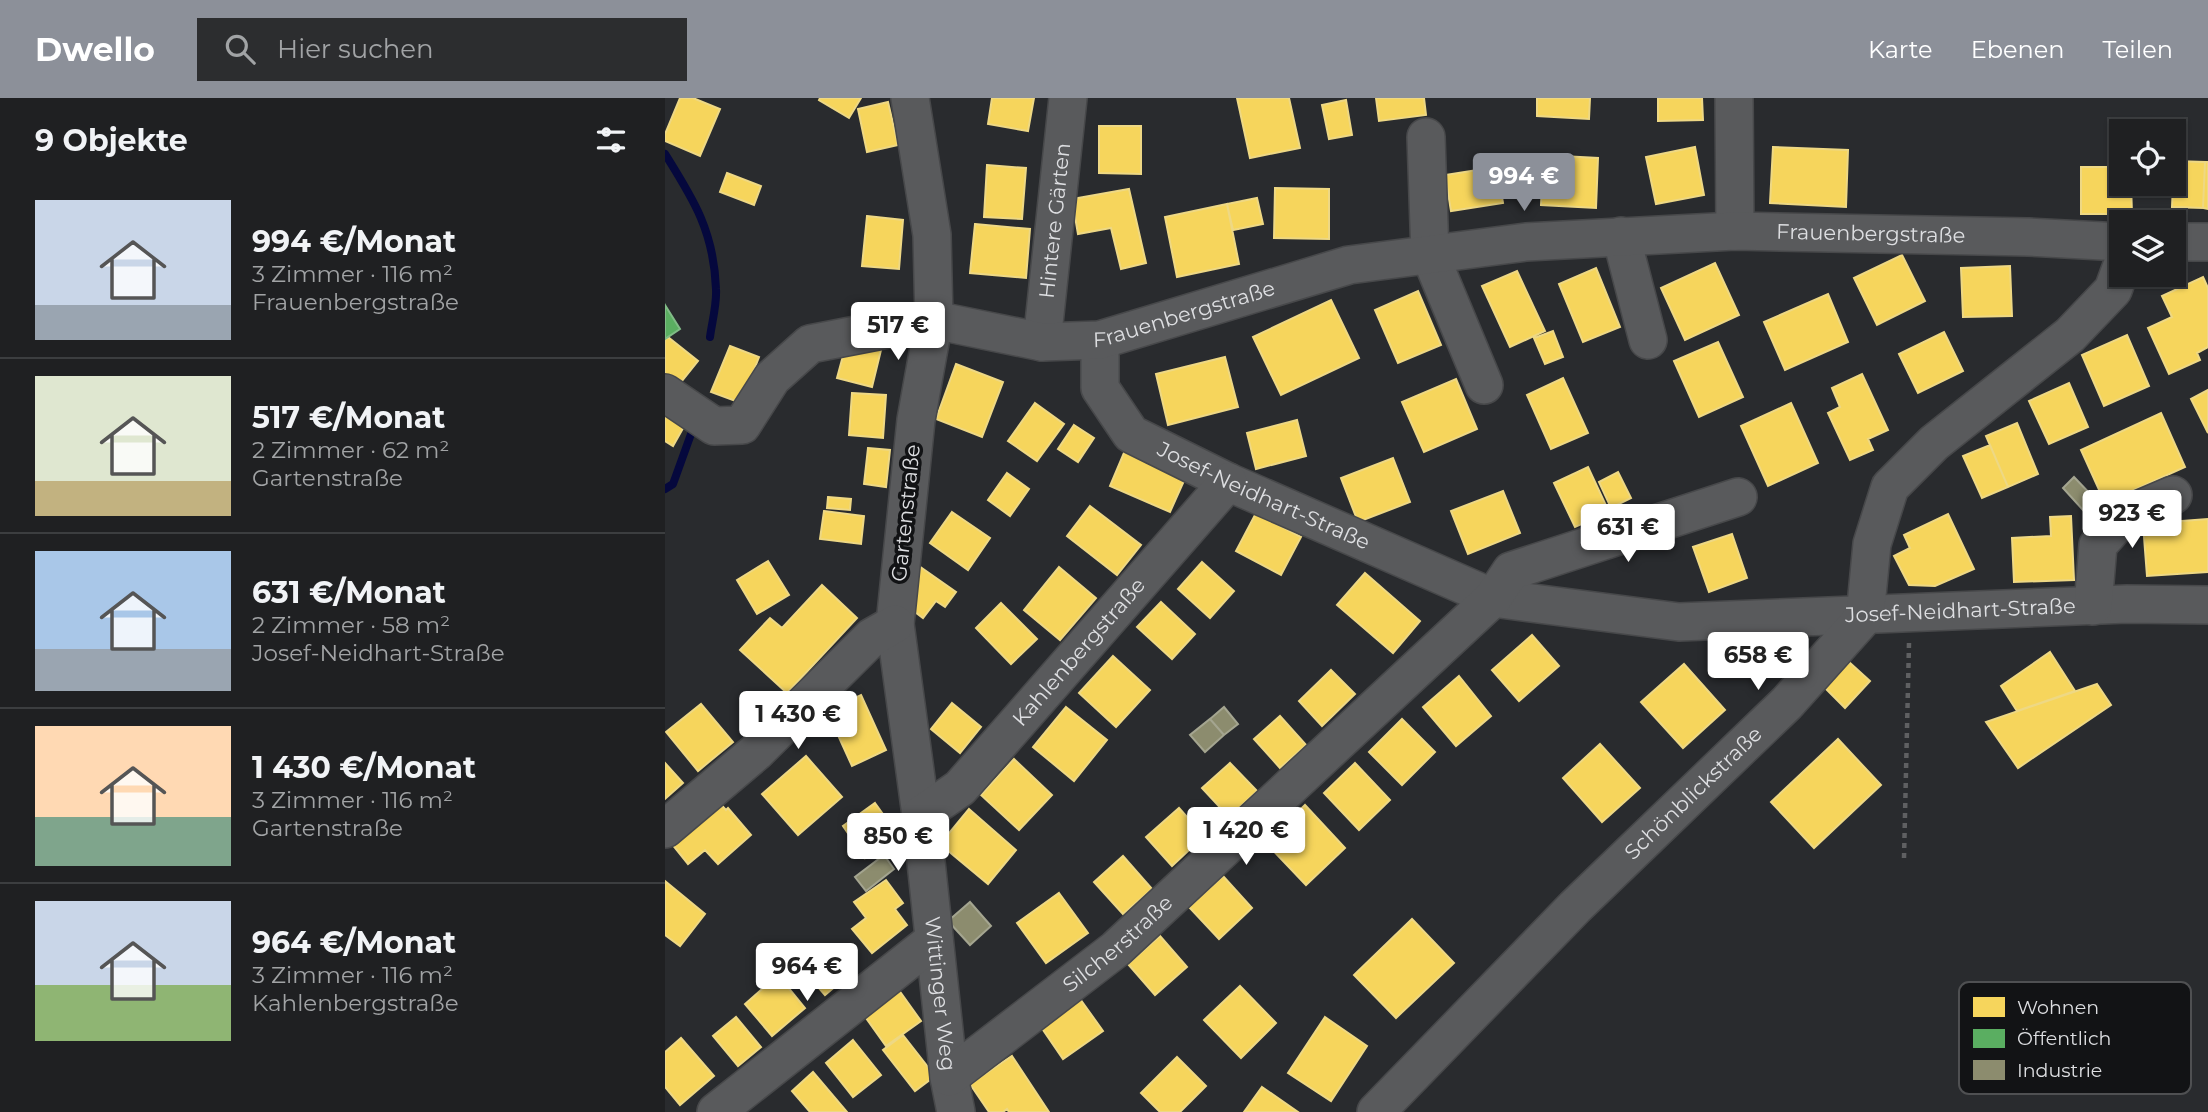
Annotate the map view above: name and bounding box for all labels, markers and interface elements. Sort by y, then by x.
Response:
search box [197,18,687,81]
text: Dwello [35,29,155,69]
icon: search [221,30,259,68]
text: Hier suchen [277,33,434,65]
text: Karte [1868,35,1933,64]
text: Ebenen [1971,35,2064,64]
text: Teilen [2102,35,2173,64]
map controls [2109,119,2186,287]
button: locate [2109,119,2186,196]
icon: filters [592,121,630,159]
text: 9 Objekte [35,122,188,159]
street label: Hintere Gärten [1034,141,1075,300]
pin: 994 € [1475,153,1573,213]
text: 994 € [1489,162,1559,190]
button: layers [2109,210,2186,287]
street label: Frauenbergstraße [1776,219,1966,248]
text: 994 €/Monat [252,223,456,260]
icon: home [91,228,175,312]
text: 3 Zimmer · 116 m² [252,260,453,288]
street label: Frauenbergstraße [1093,275,1278,352]
text: Frauenbergstraße [252,288,459,316]
pin: 517 € [849,302,947,362]
text: 517 € [867,311,929,339]
text: 517 €/Monat [252,399,445,436]
icon: home [91,404,175,488]
text: 2 Zimmer · 62 m² [252,436,449,464]
street label: Josef-Neidhart-Straße [1153,436,1374,555]
street label: Gartenstraße [886,443,925,583]
text: Gartenstraße [252,464,403,492]
pin: 923 € [2083,490,2181,550]
text: 923 € [2099,499,2165,527]
pin: 631 € [1579,504,1677,564]
text: 631 € [1597,513,1659,541]
street label: Kahlenbergstraße [1007,573,1150,731]
text: 631 €/Monat [252,574,446,611]
icon: home [91,579,175,663]
street label: Josef-Neidhart-Straße [1843,593,2076,627]
text: 2 Zimmer · 58 m² [252,611,450,639]
pin: 658 € [1709,632,1807,692]
text: Josef-Neidhart-Straße [252,639,505,667]
text: 658 € [1724,641,1792,669]
pin: 1 430 € [733,692,863,751]
text: 1 430 € [755,700,841,728]
street label: Schönblickstraße [1619,721,1767,865]
text: 1 430 €/Monat [252,749,476,786]
icon: home [91,754,175,838]
text: 3 Zimmer · 116 m² [252,786,453,814]
pin: 1 420 € [1181,808,1311,867]
text: Gartenstraße [252,814,403,842]
pin: 850 € [849,814,947,873]
text: 1 420 € [1203,816,1289,844]
text: 850 € [863,822,933,850]
street label: Silcherstraße [1058,890,1178,997]
street label: Wittinger Weg [920,915,961,1072]
text: 964 €/Monat [252,924,456,961]
icon: home [91,929,175,1013]
pin: 964 € [758,944,856,1003]
text: 964 € [772,952,842,980]
text: 3 Zimmer · 116 m² [252,961,453,989]
legend [1959,982,2191,1094]
text: Kahlenbergstraße [252,989,459,1017]
text: Wohnen [2017,996,2099,1019]
text: Öffentlich [2017,1027,2111,1050]
text: Industrie [2017,1059,2102,1082]

